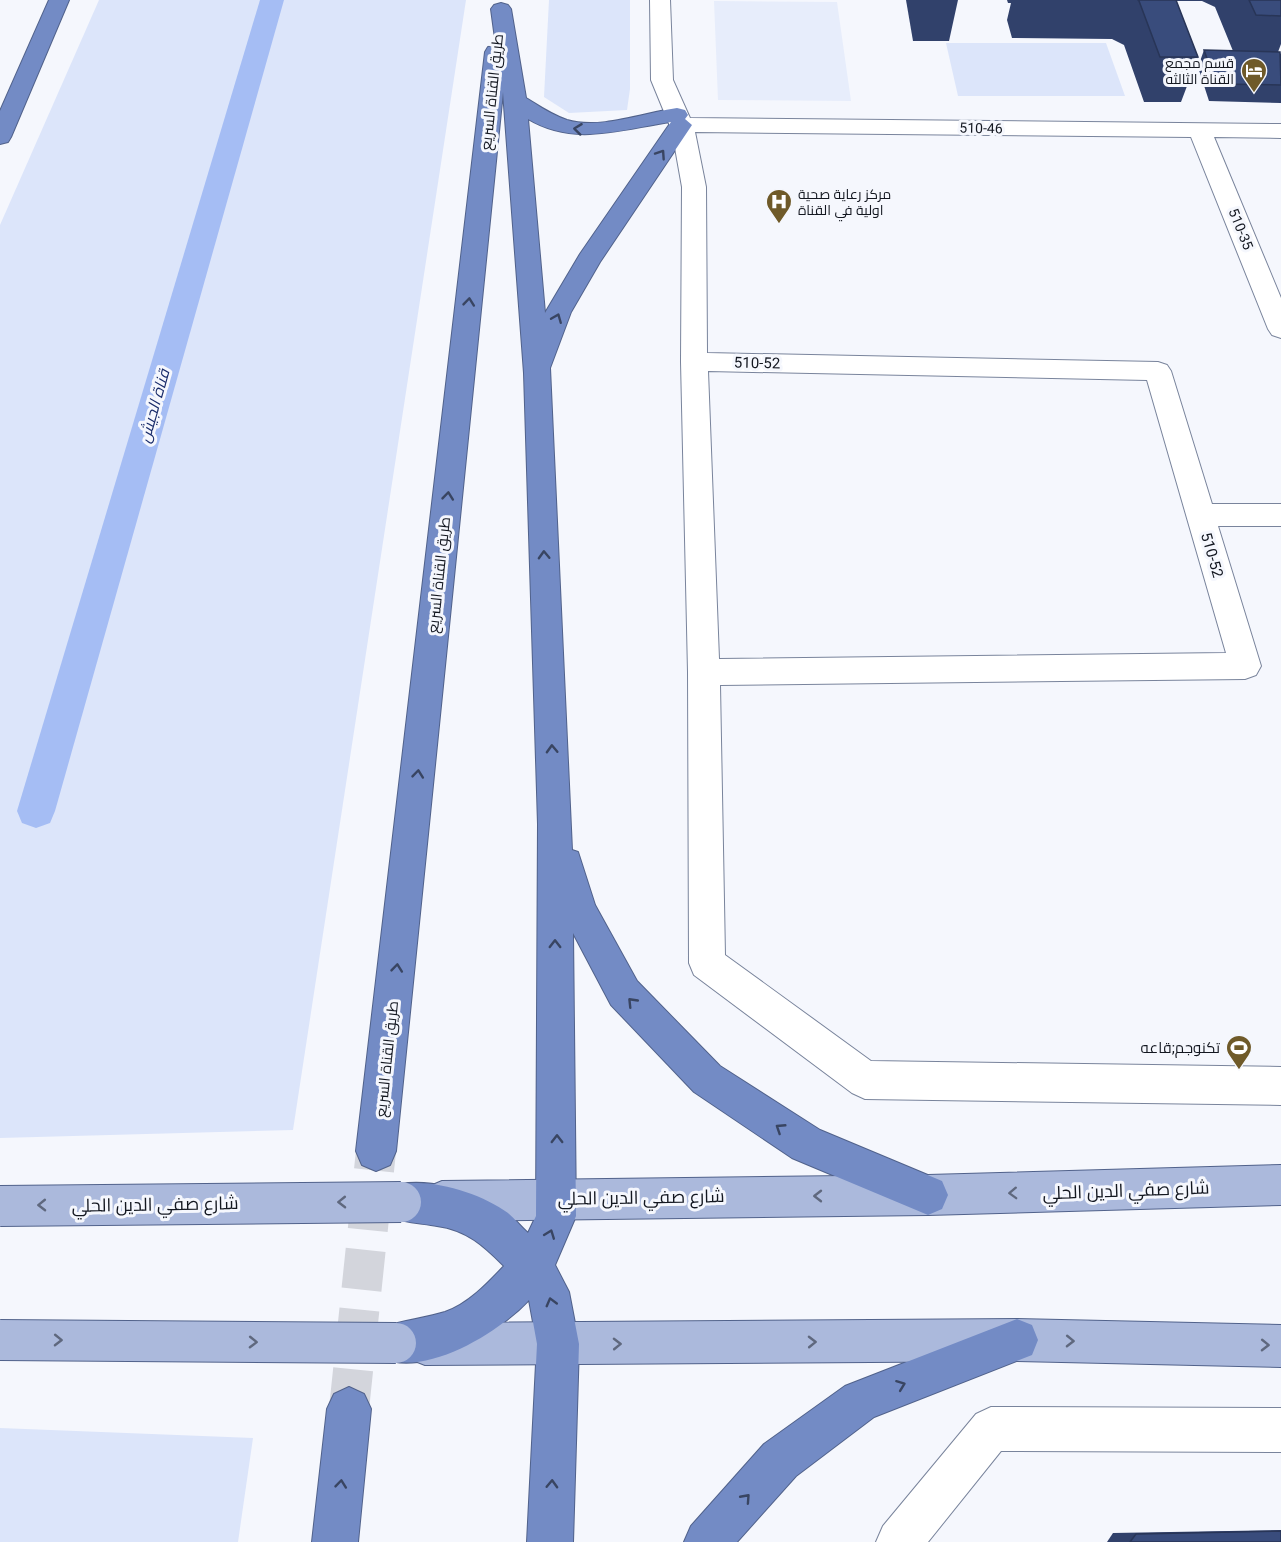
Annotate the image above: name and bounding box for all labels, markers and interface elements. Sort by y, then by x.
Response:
street label: طريق القناة السريع [477,33,509,151]
place label: قسم مجمع القناة الثالثه [1165,55,1234,87]
hotel icon: قسم مجمع القناة الثالثه [1239,56,1269,94]
street label: 510-46 [959,120,1003,136]
one-way arrow [574,123,583,136]
one-way arrow [654,149,665,160]
place label: مركز رعاية صحية اولية في القناة [798,186,891,222]
hospital icon: مركز رعاية صحية اولية في القناة [764,187,794,225]
street label: 510-35 [1225,206,1257,252]
one-way arrow [462,298,475,307]
one-way arrow [550,313,562,324]
street label: 510-52 [734,354,780,372]
water label: قناة الجيش [134,366,174,445]
one-way arrow [441,492,454,501]
street label: طريق القناة السريع [424,516,456,634]
street label: 510-52 [1197,530,1227,580]
one-way arrow [538,550,550,559]
one-way arrow [545,745,558,754]
one-way arrow [411,769,424,778]
one-way arrow [549,940,562,949]
one-way arrow [390,963,402,972]
one-way arrow [629,998,640,1009]
street label: طريق القناة السريع [372,1000,404,1118]
sports icon: تكنوجم;قاعه [1224,1033,1254,1071]
place label: تكنوجم;قاعه [1141,1039,1220,1058]
one-way arrow [776,1123,786,1135]
one-way arrow [551,1135,563,1144]
street label: شارع صفي الدين الحلي [1042,1177,1210,1207]
street label: شارع صفي الدين الحلي [557,1185,725,1213]
one-way arrow [1008,1186,1017,1199]
one-way arrow [813,1190,822,1202]
street label: شارع صفي الدين الحلي [71,1192,239,1220]
one-way arrow [338,1196,347,1209]
one-way arrow [38,1199,47,1211]
one-way arrow [542,1229,555,1239]
one-way arrow [546,1298,558,1308]
one-way arrow [54,1334,63,1346]
one-way arrow [1065,1335,1074,1347]
one-way arrow [249,1336,258,1348]
one-way arrow [807,1336,816,1348]
one-way arrow [612,1338,621,1350]
one-way arrow [1260,1339,1269,1352]
one-way arrow [895,1380,906,1392]
one-way arrow [334,1479,347,1488]
one-way arrow [546,1479,559,1488]
one-way arrow [739,1495,750,1505]

